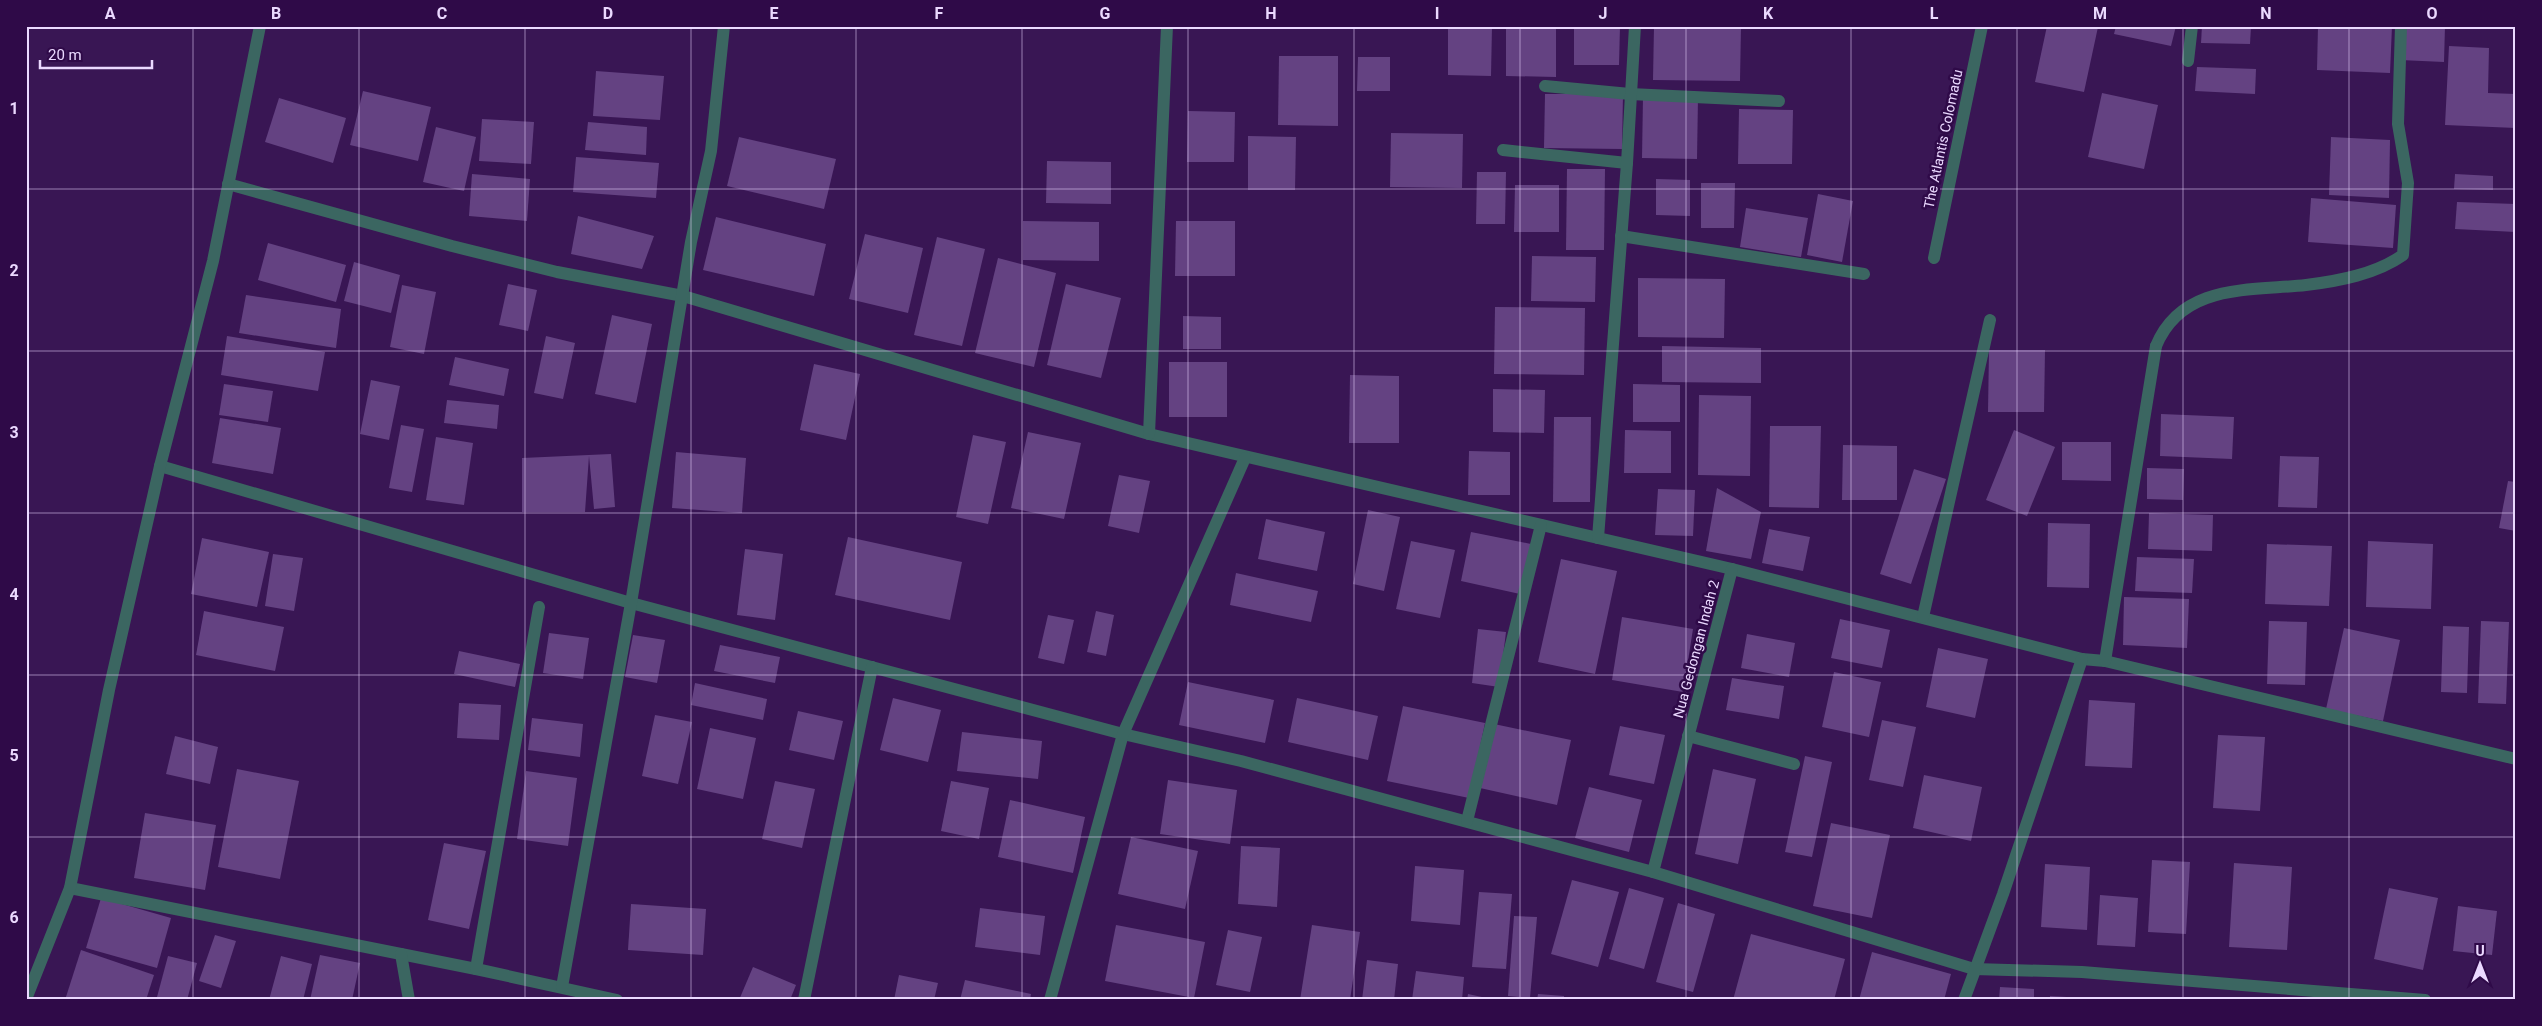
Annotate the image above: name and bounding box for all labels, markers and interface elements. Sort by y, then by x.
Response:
text: A [105,4,116,23]
text: B [271,4,281,23]
text: C [437,4,447,23]
text: D [603,4,613,23]
text: E [770,4,779,23]
text: F [935,4,944,23]
text: G [1100,4,1111,23]
text: H [1265,4,1277,23]
text: I [1435,4,1439,23]
text: J [1599,4,1607,23]
text: K [1763,4,1774,23]
text: L [1930,4,1939,23]
text: M [2093,4,2107,23]
text: N [2260,4,2272,23]
text: O [2426,4,2438,23]
scale bar [40,38,152,70]
text: 20 m [48,46,82,64]
street label: The Atlantis Colomadu [1920,68,1966,210]
text: 1 [9,99,19,118]
text: 2 [9,261,19,280]
text: 3 [9,423,19,442]
street label: Nua Gedongan Indah 2 [1670,578,1722,720]
text: 4 [9,585,19,604]
text: 5 [9,746,19,765]
text: 6 [9,908,19,927]
north arrow [2454,938,2504,988]
text: U [2475,943,2485,959]

